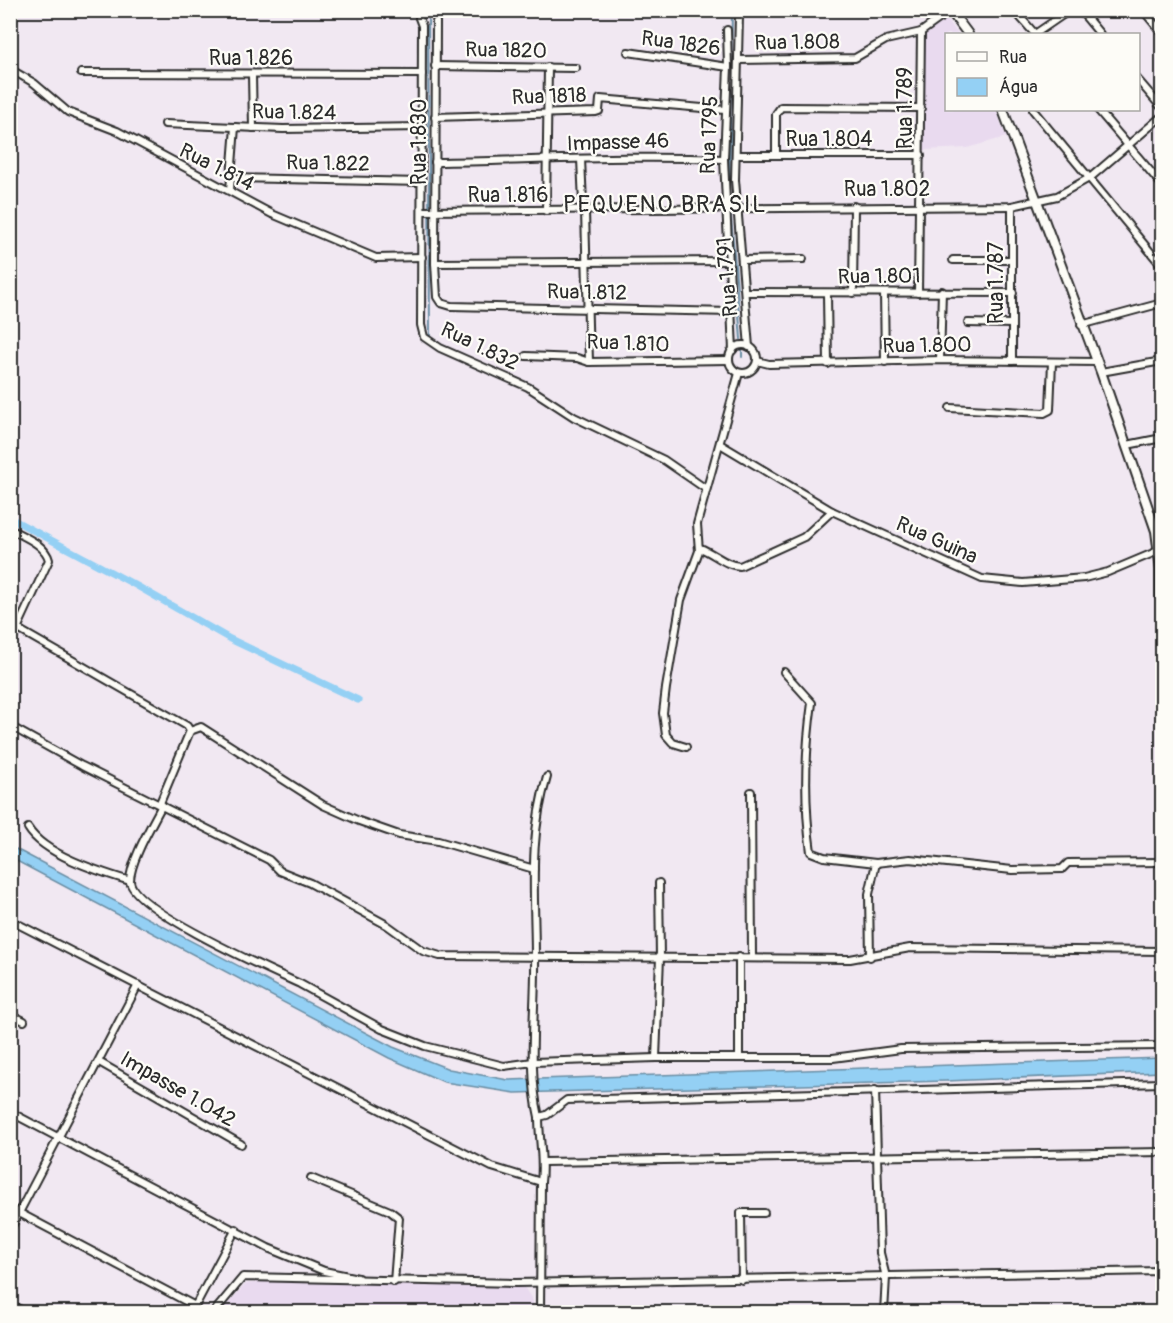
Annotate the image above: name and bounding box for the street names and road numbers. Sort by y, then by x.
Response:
street label: Rua 1826 [640,25,722,62]
street label: Rua 1.808 [754,28,840,57]
street label: Rua 1820 [465,36,547,65]
street label: Rua 1.826 [209,45,293,72]
street label: Rua 1.789 [892,67,919,149]
street label: Rua 1818 [511,82,587,111]
street label: Rua 1795 [695,95,724,175]
street label: Rua 1.824 [252,98,336,127]
street label: Rua 1.830 [406,99,433,185]
street label: Rua 1.804 [786,126,872,153]
street label: Impasse 46 [566,127,670,158]
street label: Rua 1.814 [175,137,259,198]
street label: Rua 1.822 [286,149,370,178]
street label: Rua 1.802 [844,176,930,203]
street label: Rua 1.816 [468,182,548,209]
street label: Rua 1.791 [711,236,744,318]
street label: Rua 1.787 [983,242,1010,324]
street label: Rua 1.801 [837,262,921,291]
street label: Rua 1.812 [547,278,627,307]
street label: Rua 1.832 [436,316,523,377]
street label: Rua 1.810 [586,329,670,358]
street label: Rua 1.800 [882,331,972,360]
street label: Rua Guina [892,510,982,570]
street label: Impasse 1.042 [115,1045,240,1133]

